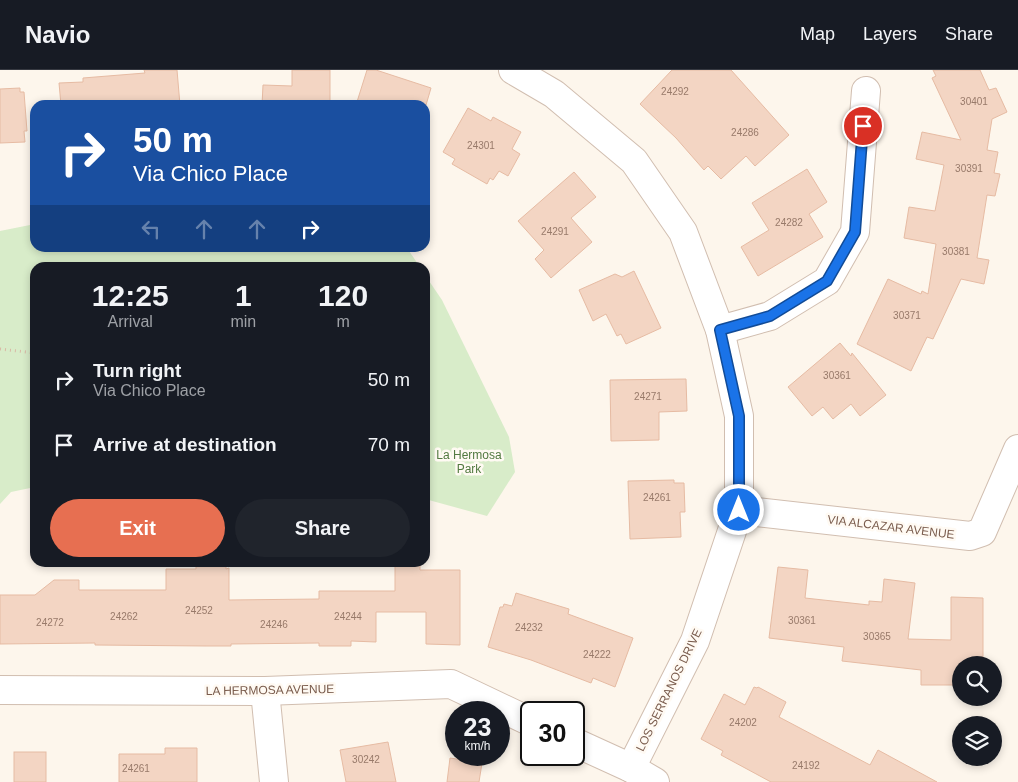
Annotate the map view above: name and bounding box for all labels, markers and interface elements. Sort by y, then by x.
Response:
text: Navio [25,21,90,48]
text: Map [800,24,835,44]
text: Layers [863,24,917,44]
text: Share [945,24,993,44]
house number: 24292 [661,86,689,97]
house number: 30401 [960,96,988,107]
pin [842,105,884,147]
icon: arrive [849,112,877,140]
icon: right [50,120,115,185]
text: 50 m [133,120,213,159]
house number: 24286 [731,127,759,138]
house number: 24301 [467,140,495,151]
text: Via Chico Place [133,161,288,186]
house number: 30391 [955,163,983,174]
icon: left [137,215,165,243]
icon: ahead [190,215,218,243]
icon: ahead [243,215,271,243]
icon: right [296,215,324,243]
house number: 24282 [775,217,803,228]
house number: 24291 [541,226,569,237]
house number: 30381 [942,246,970,257]
text: 12:25 [92,279,169,312]
text: 1 [235,279,252,312]
text: 120 [318,279,368,312]
house number: 30371 [893,310,921,321]
text: Arrival [108,313,153,330]
text: min [230,313,256,330]
text: m [336,313,350,330]
text: Turn right [93,360,181,381]
icon: right [50,366,78,394]
text: 50 m [368,369,410,390]
house number: 30361 [823,370,851,381]
text: Via Chico Place [93,382,206,399]
house number: 24271 [634,391,662,402]
icon: arrive [50,431,78,459]
text: Arrive at destination [93,434,277,455]
text: 70 m [368,434,410,455]
park label: La Hermosa Park [436,448,502,476]
position arrow [712,483,764,535]
house number: 24261 [643,492,671,503]
button: Exit [50,499,225,557]
button: Share [235,499,410,557]
street label: VIA ALCAZAR AVENUE [827,512,955,542]
house number: 24252 [185,605,213,616]
house number: 24262 [110,611,138,622]
house number: 24244 [334,611,362,622]
house number: 30361 [788,615,816,626]
house number: 24272 [36,617,64,628]
house number: 24246 [260,619,288,630]
house number: 24232 [515,622,543,633]
street label: LOS SERRANOS DRIVE [633,626,705,754]
house number: 30365 [863,631,891,642]
house number: 24222 [583,649,611,660]
map controls [952,656,1002,766]
button: search [952,656,1002,706]
street label: LA HERMOSA AVENUE [206,682,334,698]
speed limit sign: 30 [520,701,585,766]
text: 23 [464,713,491,741]
button: layers [952,716,1002,766]
house number: 24202 [729,717,757,728]
text: km/h [464,739,491,753]
house number: 30242 [352,754,380,765]
house number: 24192 [792,760,820,771]
house number: 24261 [122,763,150,774]

